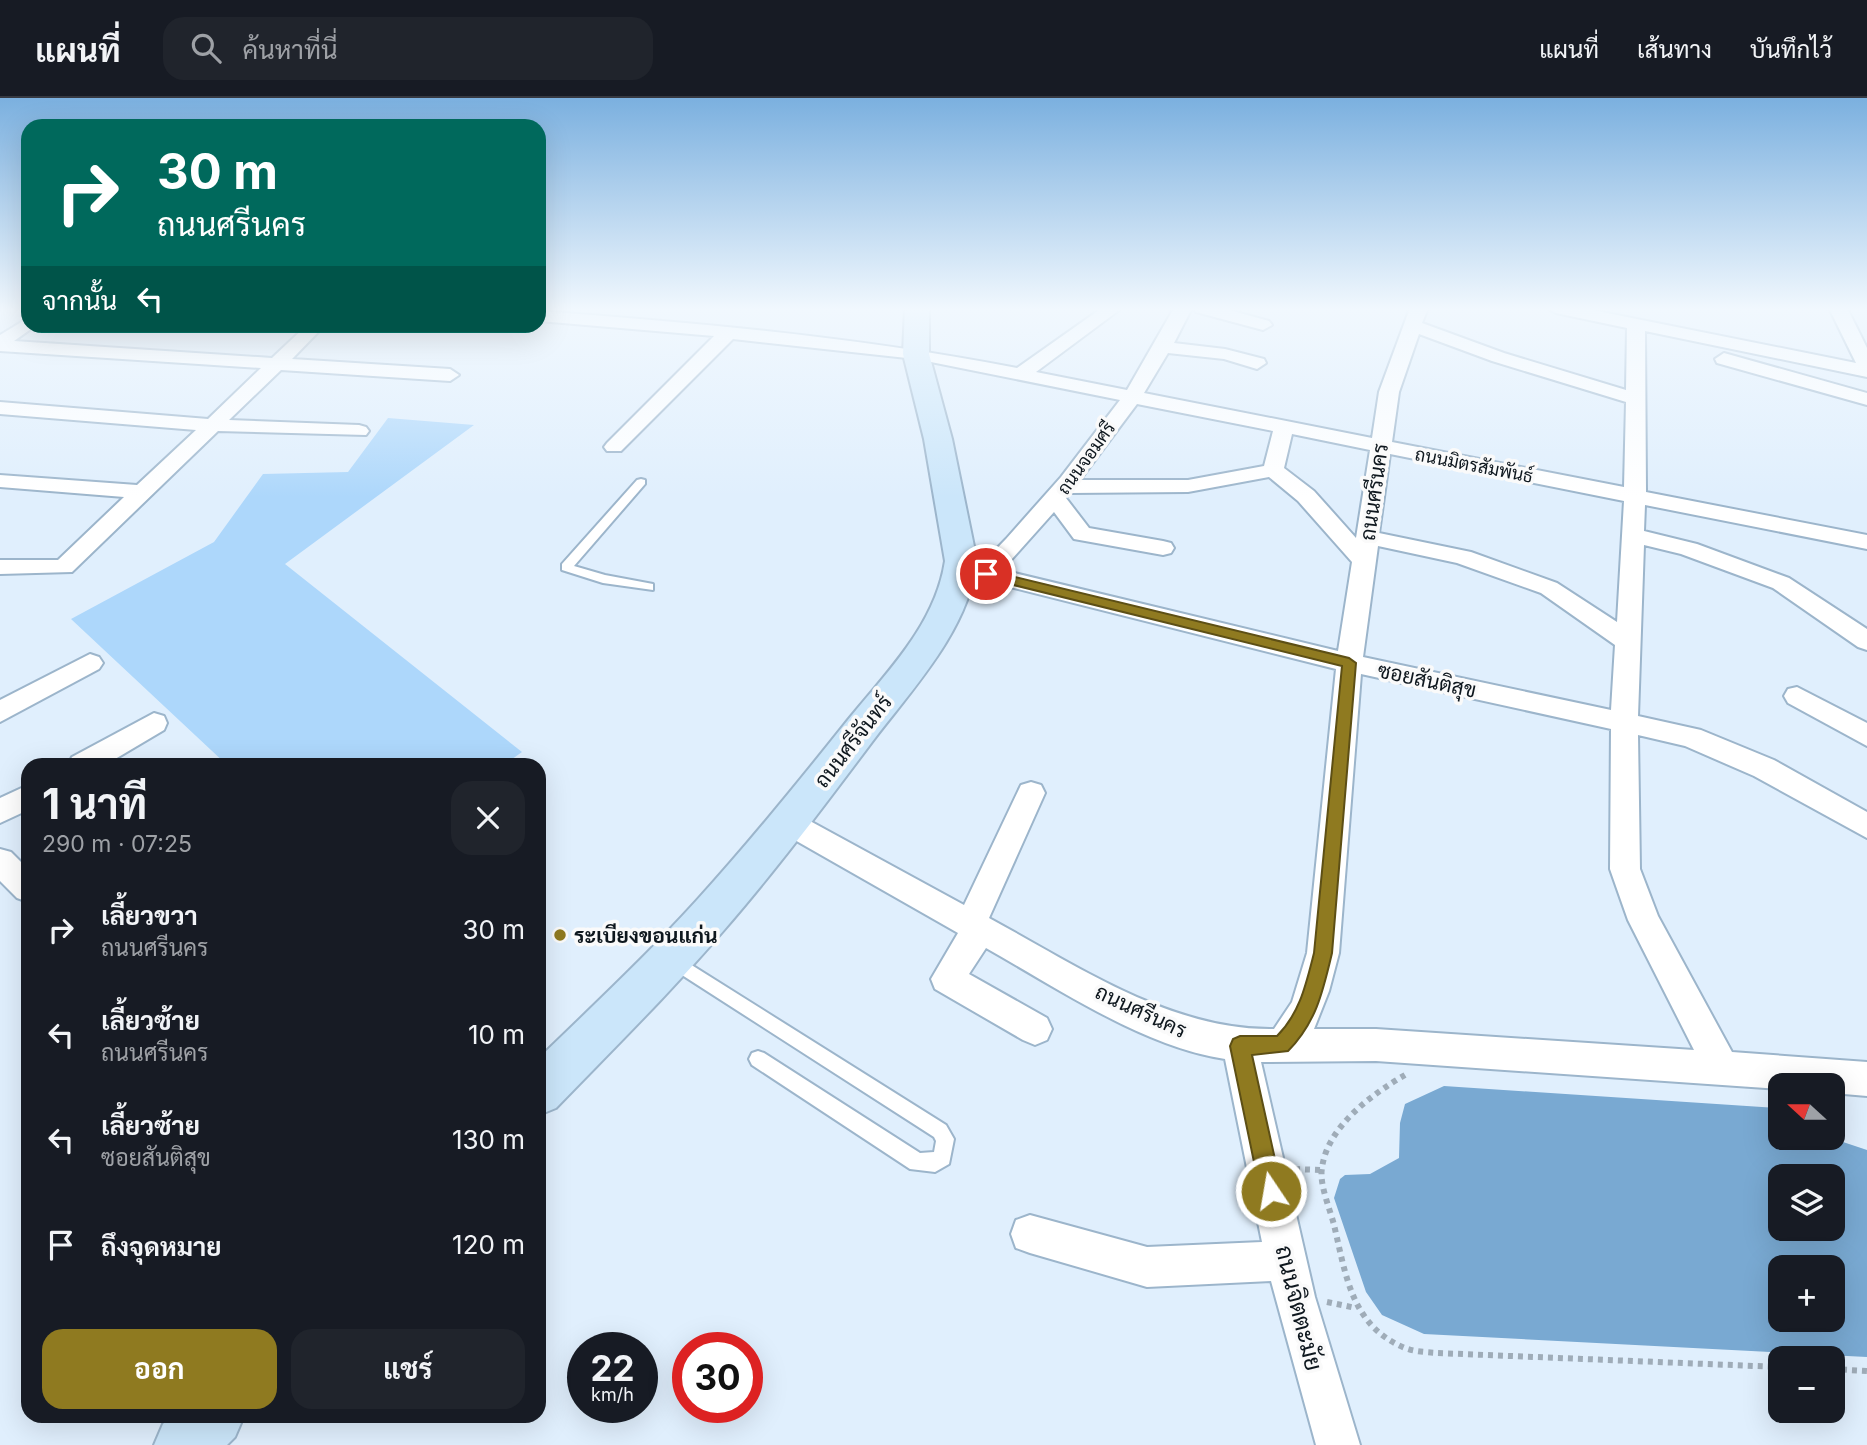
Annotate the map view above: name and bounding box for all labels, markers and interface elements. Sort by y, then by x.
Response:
search box [163,17,653,80]
icon: search [187,29,225,67]
text: แผนที่ [35,30,121,70]
text: ค้นหาที่นี่ [243,34,338,65]
text: แผนที่ [1539,35,1599,64]
text: เส้นทาง [1637,35,1712,64]
text: บันทึกไว้ [1750,35,1832,64]
text: 30 m [157,142,278,201]
icon: right [42,147,133,238]
text: ถนนศรีนคร [157,205,306,244]
icon: left [131,280,169,318]
text: จากนั้น [42,285,117,316]
street label: ถนนจอมศรี [1051,416,1120,498]
street label: ถนนมิตรสัมพันธ์ [1413,441,1535,487]
street label: ถนนศรีนคร [1355,442,1393,542]
pin [956,544,1016,604]
icon: arrive [967,555,1005,593]
street label: ซอยสันติสุข [1375,657,1479,705]
street label: ถนนศรีจันทร์ [808,689,897,792]
text: 1 นาที [42,778,147,829]
button: close [451,781,525,855]
text: 290 m · 07:25 [42,830,192,858]
text: เลี้ยวขวา [101,900,198,931]
icon: right [42,911,80,949]
text: 30 m [462,914,525,945]
place label: ระเบียงขอนแก่น [574,923,718,948]
marker: ระเบียงขอนแก่น [552,927,568,943]
text: ถนนศรีนคร [101,934,208,962]
street label: ถนนศรีนคร [1091,979,1191,1043]
text: เลี้ยวซ้าย [101,1005,200,1036]
icon: left [42,1016,80,1054]
text: 10 m [468,1019,525,1050]
text: ถนนศรีนคร [101,1039,208,1067]
north arrow [1768,1073,1844,1150]
map controls [1768,1073,1845,1423]
text: เลี้ยวซ้าย [101,1110,200,1141]
icon: left [42,1121,80,1159]
text: 130 m [452,1124,525,1155]
text: ซอยสันติสุข [101,1144,211,1172]
position arrow [1234,1154,1308,1228]
button: layers [1768,1164,1845,1241]
icon: arrive [42,1226,80,1264]
text: 120 m [452,1229,525,1260]
text: ถึงจุดหมาย [101,1231,222,1262]
street label: ถนนจิตตะมัย [1269,1242,1329,1374]
button: + [1768,1255,1845,1332]
button: ออก [42,1329,277,1409]
button: แชร์ [291,1329,525,1409]
speed limit sign: 30 [672,1332,763,1423]
button: − [1768,1346,1845,1423]
text: 22 [590,1347,635,1389]
text: km/h [591,1384,634,1405]

